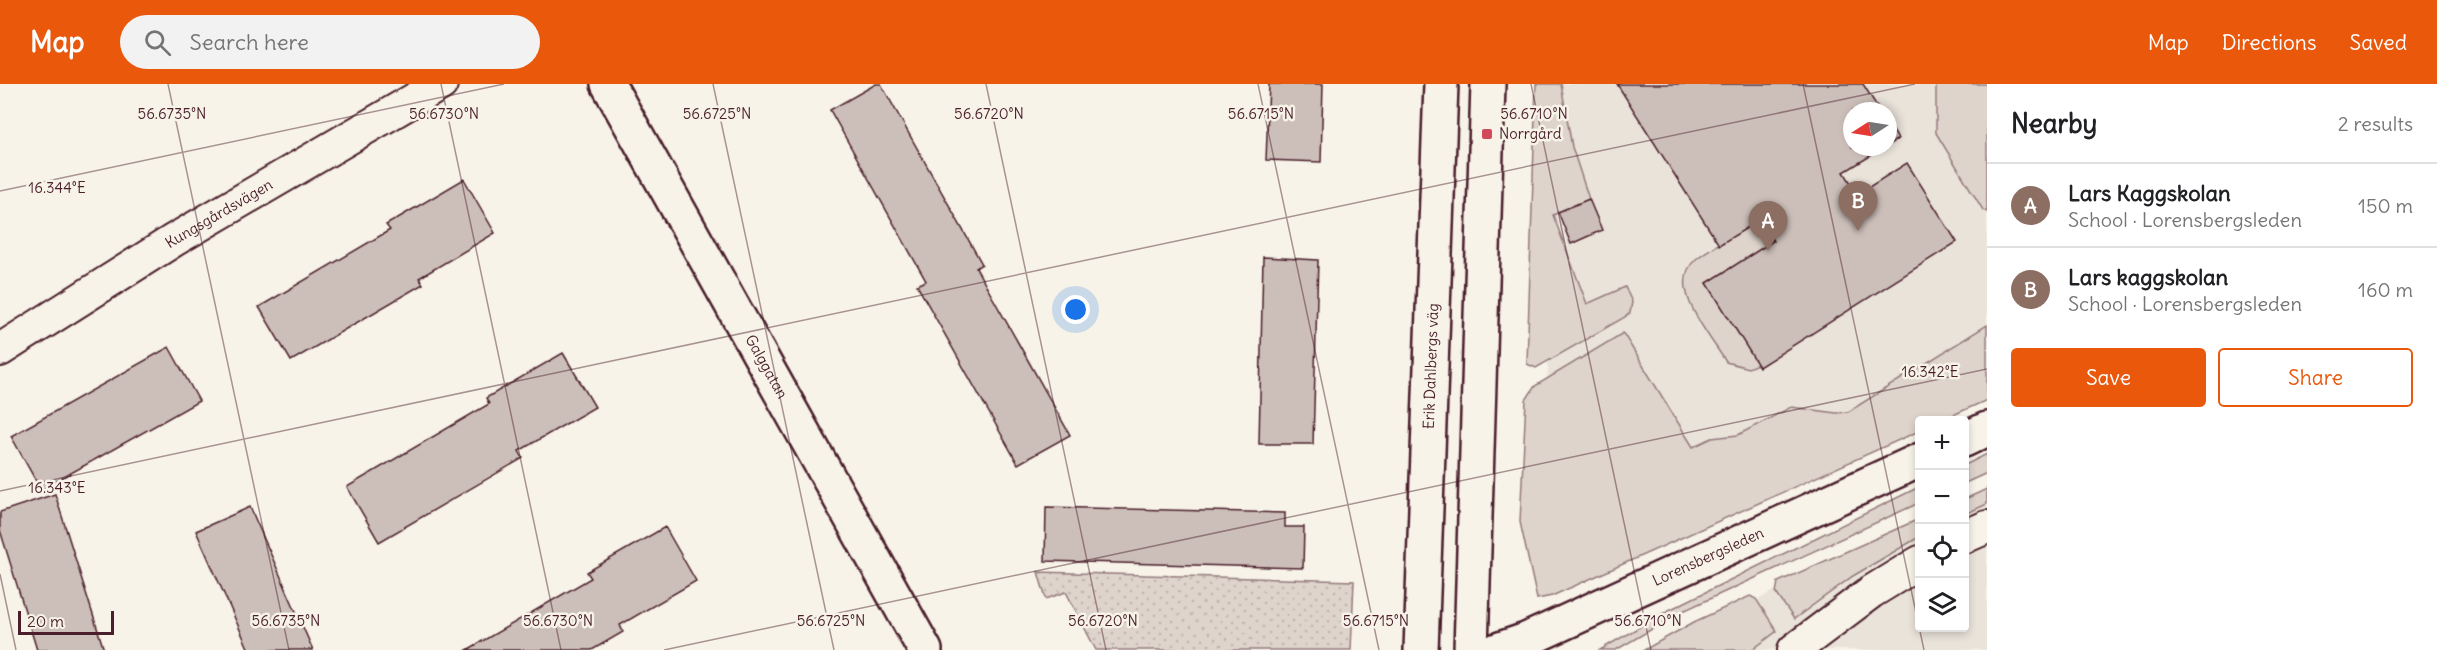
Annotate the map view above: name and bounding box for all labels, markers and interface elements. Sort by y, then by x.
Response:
search box [120,15,540,69]
text: Map [30,24,84,60]
icon: search [141,26,174,59]
text: Search here [189,28,309,56]
text: Map [2148,29,2189,56]
text: Directions [2222,29,2316,56]
text: Saved [2349,29,2407,56]
north arrow [1843,102,1897,156]
text: 56.6735°N [138,104,206,123]
text: 56.6730°N [409,104,479,123]
text: 56.6725°N [683,104,751,123]
text: 56.6720°N [954,104,1024,123]
text: 56.6715°N [1228,104,1294,123]
text: 56.6710°N [1500,104,1568,123]
text: Nearby [2011,107,2097,140]
text: 2 results [2338,111,2413,136]
place label: Norrgård [1499,124,1562,143]
marker: Norrgård [1480,127,1494,141]
street label: Kungsgårdsvägen [162,174,276,252]
text: 16.344°E [28,178,86,197]
text: Lars Kaggskolan [2068,179,2231,207]
pin: B [1838,182,1878,231]
text: A [2024,193,2037,218]
text: 150 m [2358,193,2413,218]
pin: A [1748,202,1788,251]
text: School · Lorensbergsleden [2068,207,2302,232]
text: Lars kaggskolan [2068,263,2228,291]
text: B [2024,277,2037,302]
text: 160 m [2358,277,2413,302]
text: School · Lorensbergsleden [2068,291,2302,316]
your location [1061,295,1090,324]
street label: Erik Dahlbergs väg [1419,303,1442,429]
street label: Galggatan [741,331,792,402]
button: Save [2011,348,2206,407]
button: Share [2218,348,2413,407]
text: 16.342°E [1902,362,1959,381]
map controls [1915,416,1969,632]
button: + [1915,416,1969,470]
button: − [1915,470,1969,524]
text: 16.343°E [28,478,86,497]
street label: Lorensbergsleden [1649,523,1767,590]
button: locate [1915,524,1969,578]
button: layers [1915,578,1969,632]
scale bar [18,608,114,636]
text: 20 m [27,611,64,631]
text: 56.6735°N [252,611,320,630]
text: 56.6730°N [523,611,593,630]
text: 56.6725°N [797,611,865,630]
text: 56.6720°N [1068,611,1138,630]
text: 56.6715°N [1343,611,1409,630]
text: 56.6710°N [1614,611,1682,630]

